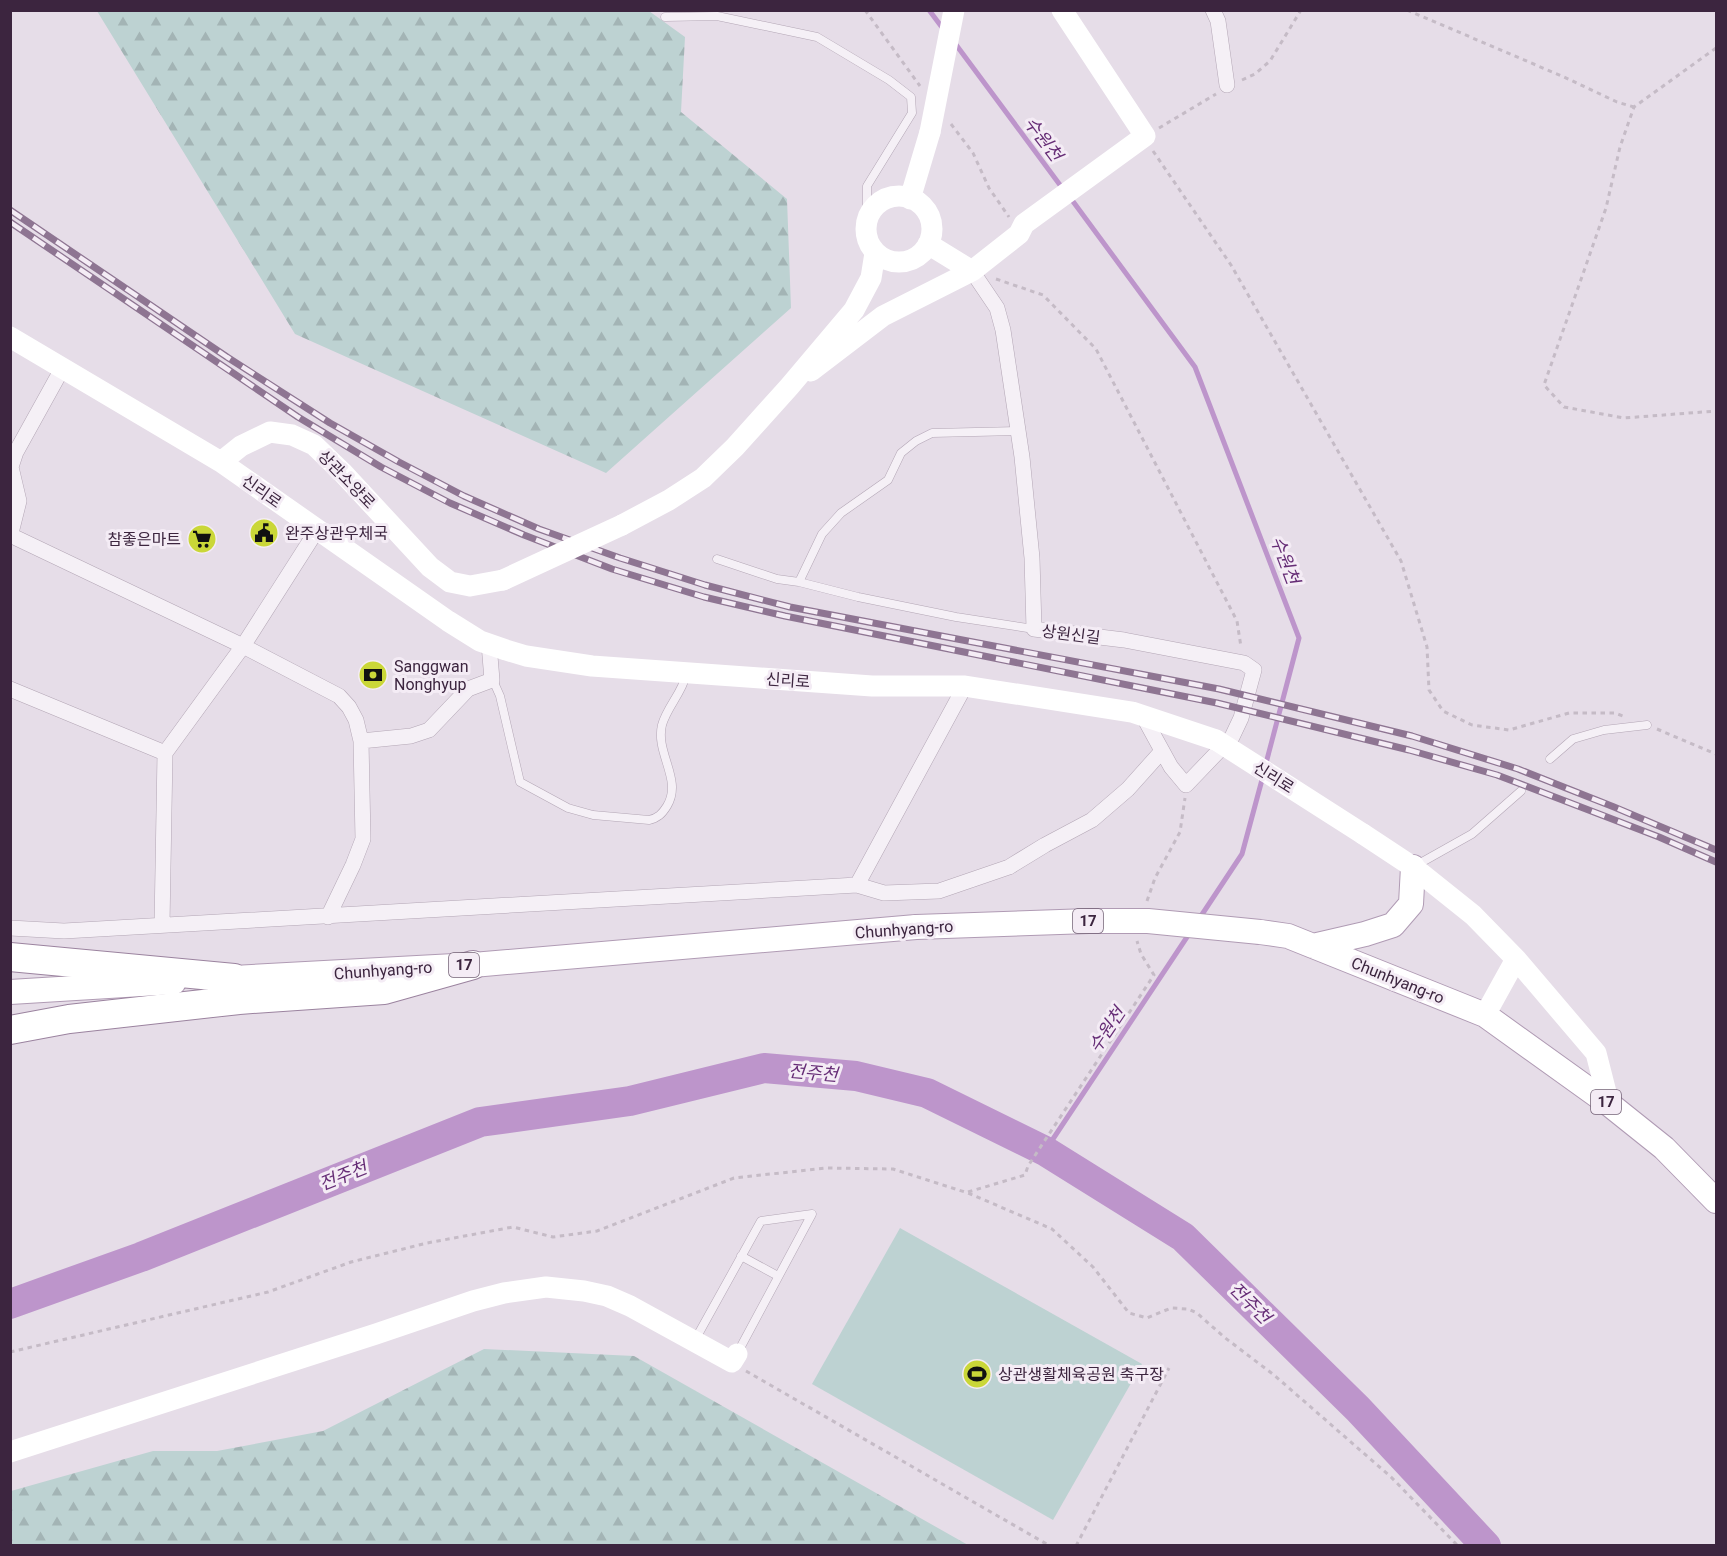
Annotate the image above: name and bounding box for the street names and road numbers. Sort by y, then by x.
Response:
street label: 상관소양로 [314,446,379,513]
street label: 신리로 [238,471,285,512]
street label: 상원신길 [1041,621,1101,648]
street label: 신리로 [765,669,811,692]
street label: 신리로 [1250,758,1298,797]
road number: 17 [1073,909,1103,933]
street label: Chunhyang-ro [854,917,954,942]
road number: 17 [449,953,479,977]
street label: Chunhyang-ro [1349,953,1447,1008]
street label: Chunhyang-ro [333,958,433,983]
road number: 17 [1591,1090,1621,1114]

